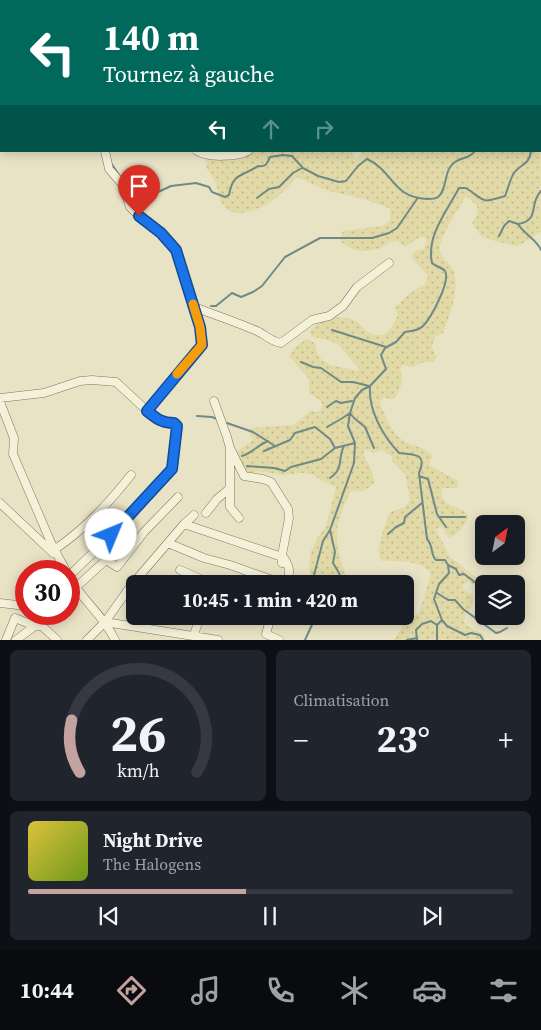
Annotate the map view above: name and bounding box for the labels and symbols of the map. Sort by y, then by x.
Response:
pin [118,165,160,216]
position arrow [84,508,136,560]
north arrow [475,515,525,565]
speed limit sign: 30 [15,560,80,625]

